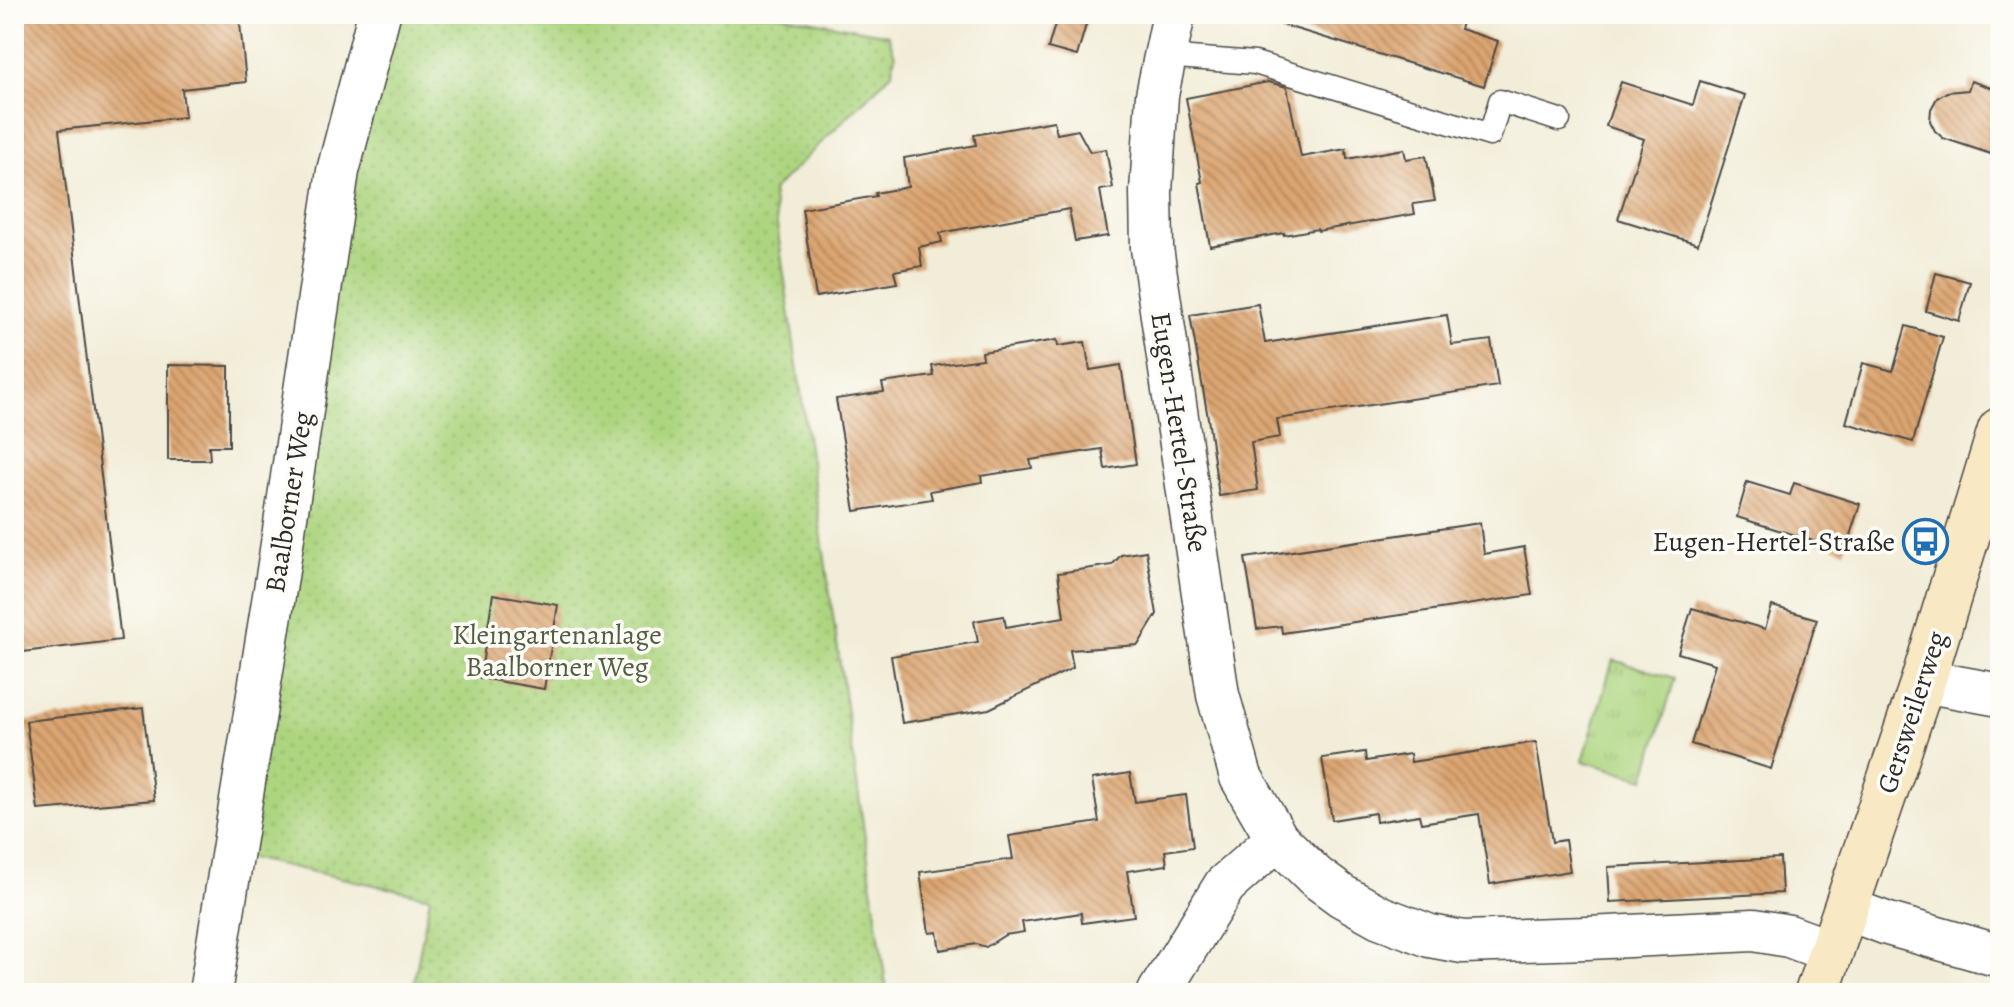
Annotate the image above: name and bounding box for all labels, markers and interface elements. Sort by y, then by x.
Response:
street label: Eugen-Hertel-Straße [1141,309,1217,555]
street label: Baalborner Weg [256,409,322,595]
bus stop icon: Eugen-Hertel-Straße [1902,517,1950,565]
place label: Eugen-Hertel-Straße [1652,523,1895,561]
park label: Kleingartenanlage Baalborner Weg [452,616,662,686]
street label: Gersweilerweg [1868,626,1956,798]

